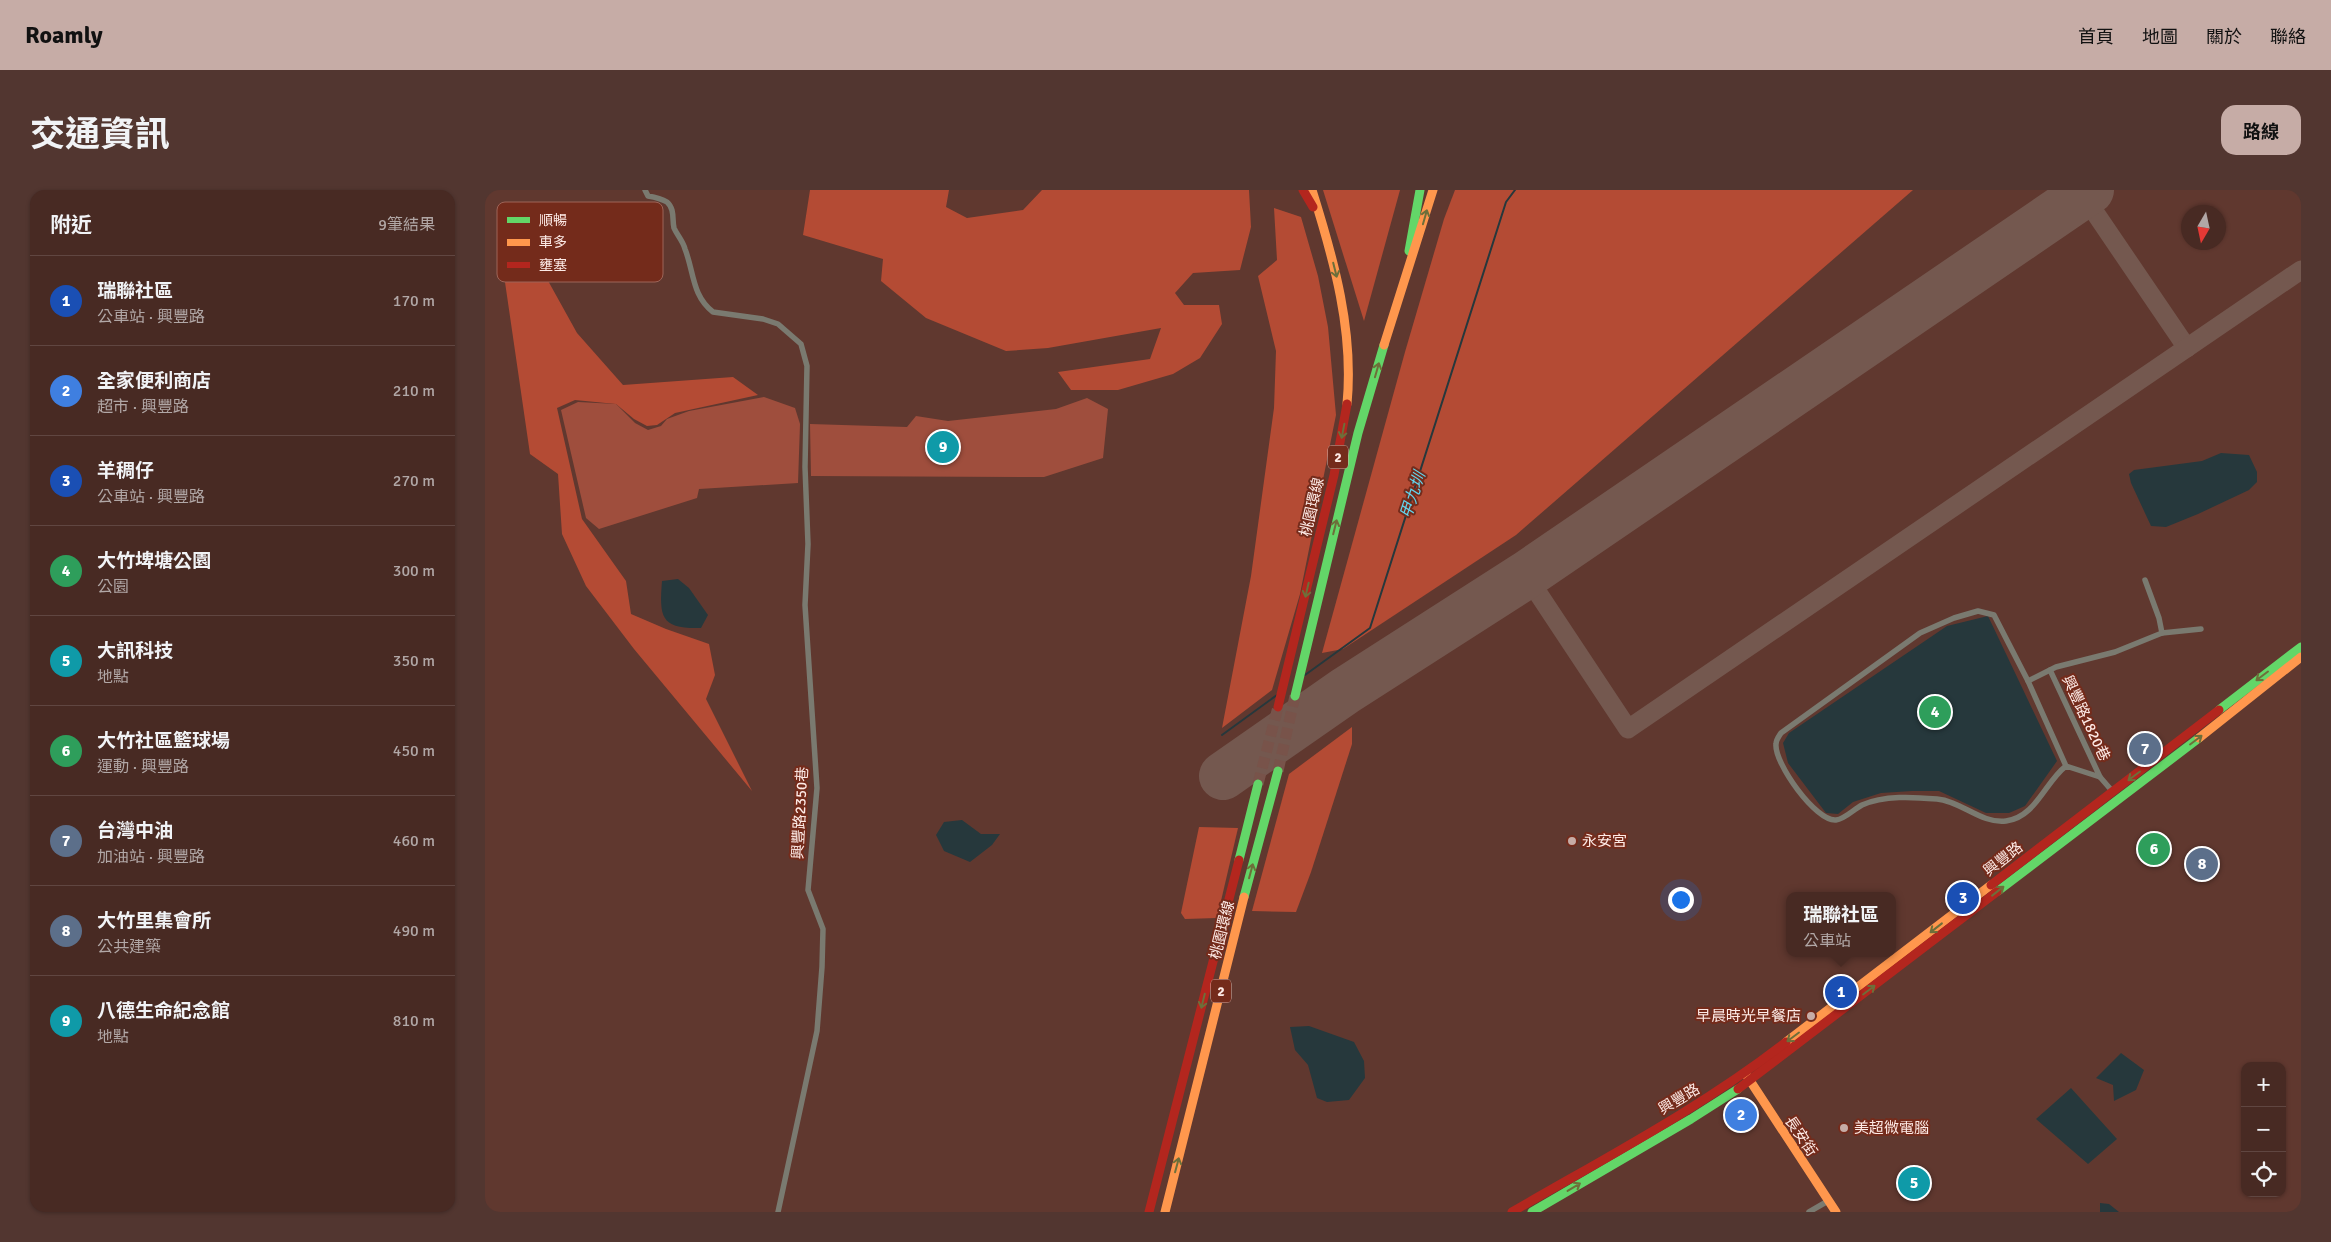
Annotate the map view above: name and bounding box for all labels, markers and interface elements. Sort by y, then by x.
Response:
text: Roamly [25,20,103,50]
text: 首頁 [2078,26,2114,48]
text: 地圖 [2142,26,2178,48]
text: 關於 [2206,26,2242,48]
text: 聯絡 [2270,26,2306,48]
button: 路線 [2221,105,2301,155]
text: 交通資訊 [30,113,170,156]
legend [497,202,663,282]
north arrow [2181,205,2226,250]
one-way arrow [1421,210,1431,226]
text: 附近 [50,212,92,238]
text: 順暢 [539,212,567,229]
text: 9筆結果 [378,215,435,235]
text: 車多 [539,234,567,251]
text: 壅塞 [539,257,567,274]
one-way arrow [1330,262,1340,278]
text: 瑞聯社區 [97,279,173,303]
text: 1 [62,291,70,311]
text: 170 m [393,291,435,311]
text: 公車站 · 興豐路 [97,307,205,327]
one-way arrow [1372,362,1382,378]
text: 全家便利商店 [97,369,211,393]
text: 2 [62,381,70,401]
text: 210 m [393,381,435,401]
text: 超市 · 興豐路 [97,397,189,417]
one-way arrow [1338,423,1348,439]
pin: 9 [927,428,959,466]
road number: 2 [1328,446,1348,468]
text: 羊稠仔 [97,459,154,483]
water label: 甲九圳 [1396,467,1430,521]
text: 3 [62,471,70,491]
text: 270 m [393,471,435,491]
street label: 桃園環線 [1296,476,1328,538]
text: 公車站 · 興豐路 [97,487,205,507]
one-way arrow [1331,519,1340,535]
text: 大竹埤塘公園 [97,549,211,573]
text: 4 [62,561,70,581]
text: 300 m [393,561,435,581]
text: 公園 [97,577,129,597]
one-way arrow [1302,581,1311,597]
text: 大訊科技 [97,639,173,663]
text: 5 [62,651,70,671]
text: 350 m [393,651,435,671]
text: 地點 [97,667,129,687]
one-way arrow [2256,671,2269,682]
street label: 興豐路1820巷 [2058,672,2114,764]
pin: 4 [1919,693,1951,731]
text: 大竹社區籃球場 [97,729,230,753]
pin: 7 [2129,730,2161,768]
one-way arrow [2189,734,2202,745]
text: 6 [62,741,70,761]
text: 450 m [393,741,435,761]
text: 運動 · 興豐路 [97,757,189,777]
street label: 興豐路2350巷 [789,766,811,860]
one-way arrow [2127,771,2141,781]
text: 台灣中油 [97,819,173,843]
pin: 6 [2138,830,2170,868]
text: 7 [62,831,70,851]
text: 460 m [393,831,435,851]
place label: 永安宮 [1582,832,1627,850]
marker: 永安宮 [1566,835,1578,847]
street label: 興豐路 [1980,838,2026,880]
pin: 8 [2186,845,2218,883]
text: 加油站 · 興豐路 [97,847,205,867]
one-way arrow [1247,864,1256,880]
pin: 3 [1947,879,1979,917]
one-way arrow [1991,886,2004,897]
your location [1668,887,1694,913]
popup [1786,892,1896,957]
street label: 桃園環線 [1206,899,1238,961]
text: 瑞聯社區 [1803,903,1879,927]
text: 大竹里集會所 [97,909,211,933]
text: 8 [62,921,70,941]
text: 490 m [393,921,435,941]
one-way arrow [1929,922,1942,933]
text: 公車站 [1803,931,1851,951]
text: 公共建築 [97,937,161,957]
pin: 1 [1825,973,1857,1011]
road number: 2 [1211,979,1231,1002]
one-way arrow [1862,985,1875,996]
one-way arrow [1198,992,1207,1008]
text: 八德生命紀念館 [97,999,230,1023]
place label: 早晨時光早餐店 [1696,1007,1801,1025]
marker: 早晨時光早餐店 [1805,1010,1817,1022]
text: 9 [62,1011,70,1031]
text: 810 m [393,1011,435,1031]
text: 地點 [97,1027,129,1047]
one-way arrow [1787,1032,1800,1043]
map controls [2241,1062,2286,1197]
button: + [2241,1062,2286,1107]
street label: 興豐路 [1655,1080,1703,1118]
pin: 2 [1725,1096,1757,1134]
button: − [2241,1107,2286,1152]
street label: 長安街 [1781,1112,1821,1160]
place label: 美超微電腦 [1854,1119,1929,1137]
marker: 美超微電腦 [1838,1122,1850,1134]
button: locate [2241,1152,2286,1197]
one-way arrow [1173,1157,1183,1173]
pin: 5 [1898,1164,1930,1202]
one-way arrow [1567,1182,1581,1192]

